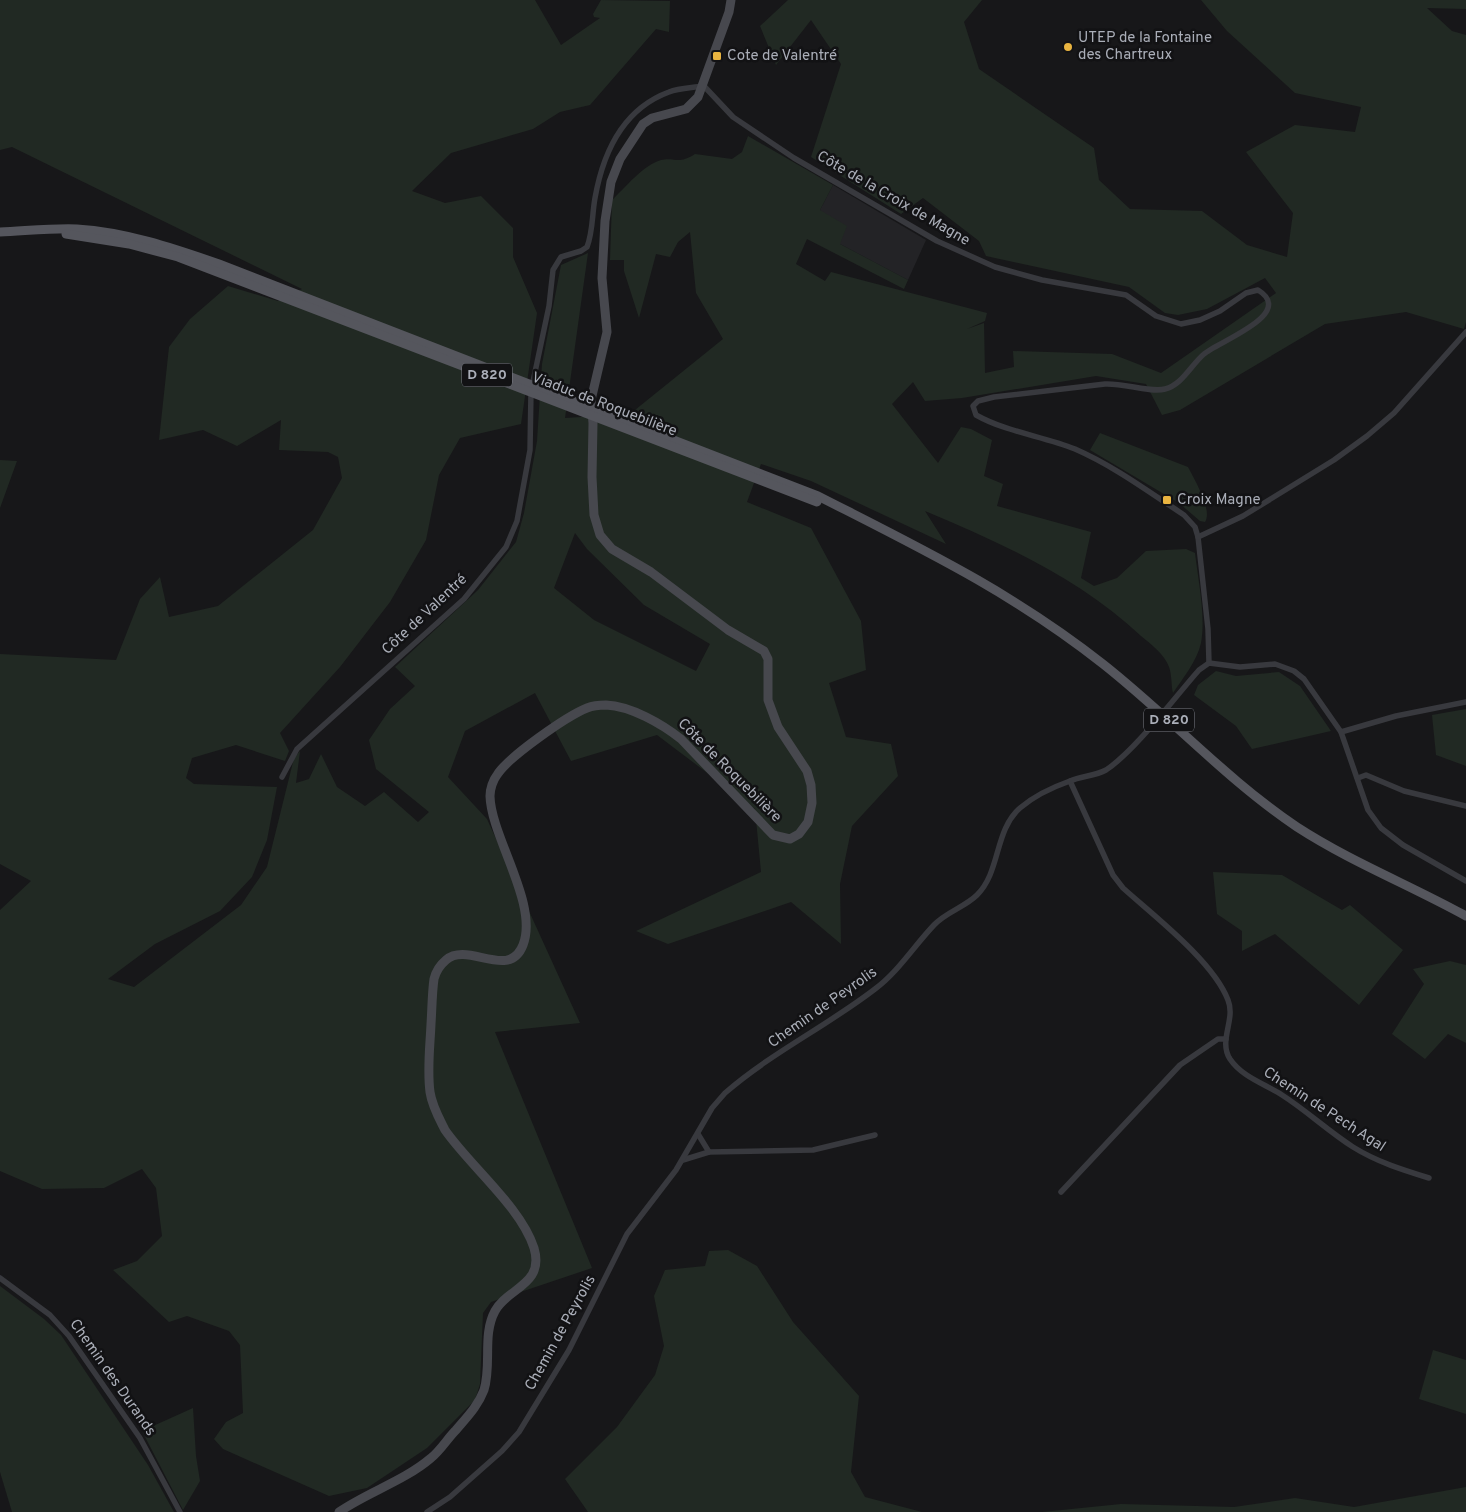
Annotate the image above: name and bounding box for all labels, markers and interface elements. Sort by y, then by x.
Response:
place label: UTEP de la Fontaine des Chartreux [1078,29,1212,65]
marker: UTEP de la Fontaine des Chartreux [1062,41,1074,53]
place label: Cote de Valentré [727,47,837,66]
marker: Cote de Valentré [711,50,723,62]
street label: Côte de la Croix de Magne [813,147,973,251]
road number: D 820 [462,364,512,386]
street label: Viaduc de Roquebilière [529,368,679,442]
place label: Croix Magne [1177,491,1261,510]
marker: Croix Magne [1161,494,1173,506]
street label: Côte de Valentré [378,571,472,659]
road number: D 820 [1144,708,1194,732]
street label: Côte de Roquebilière [673,715,785,827]
street label: Chemin de Peyrolis [765,963,881,1053]
street label: Chemin de Pech Agal [1259,1063,1389,1157]
street label: Chemin de Peyrolis [521,1272,601,1394]
street label: Chemin des Durands [64,1316,160,1440]

